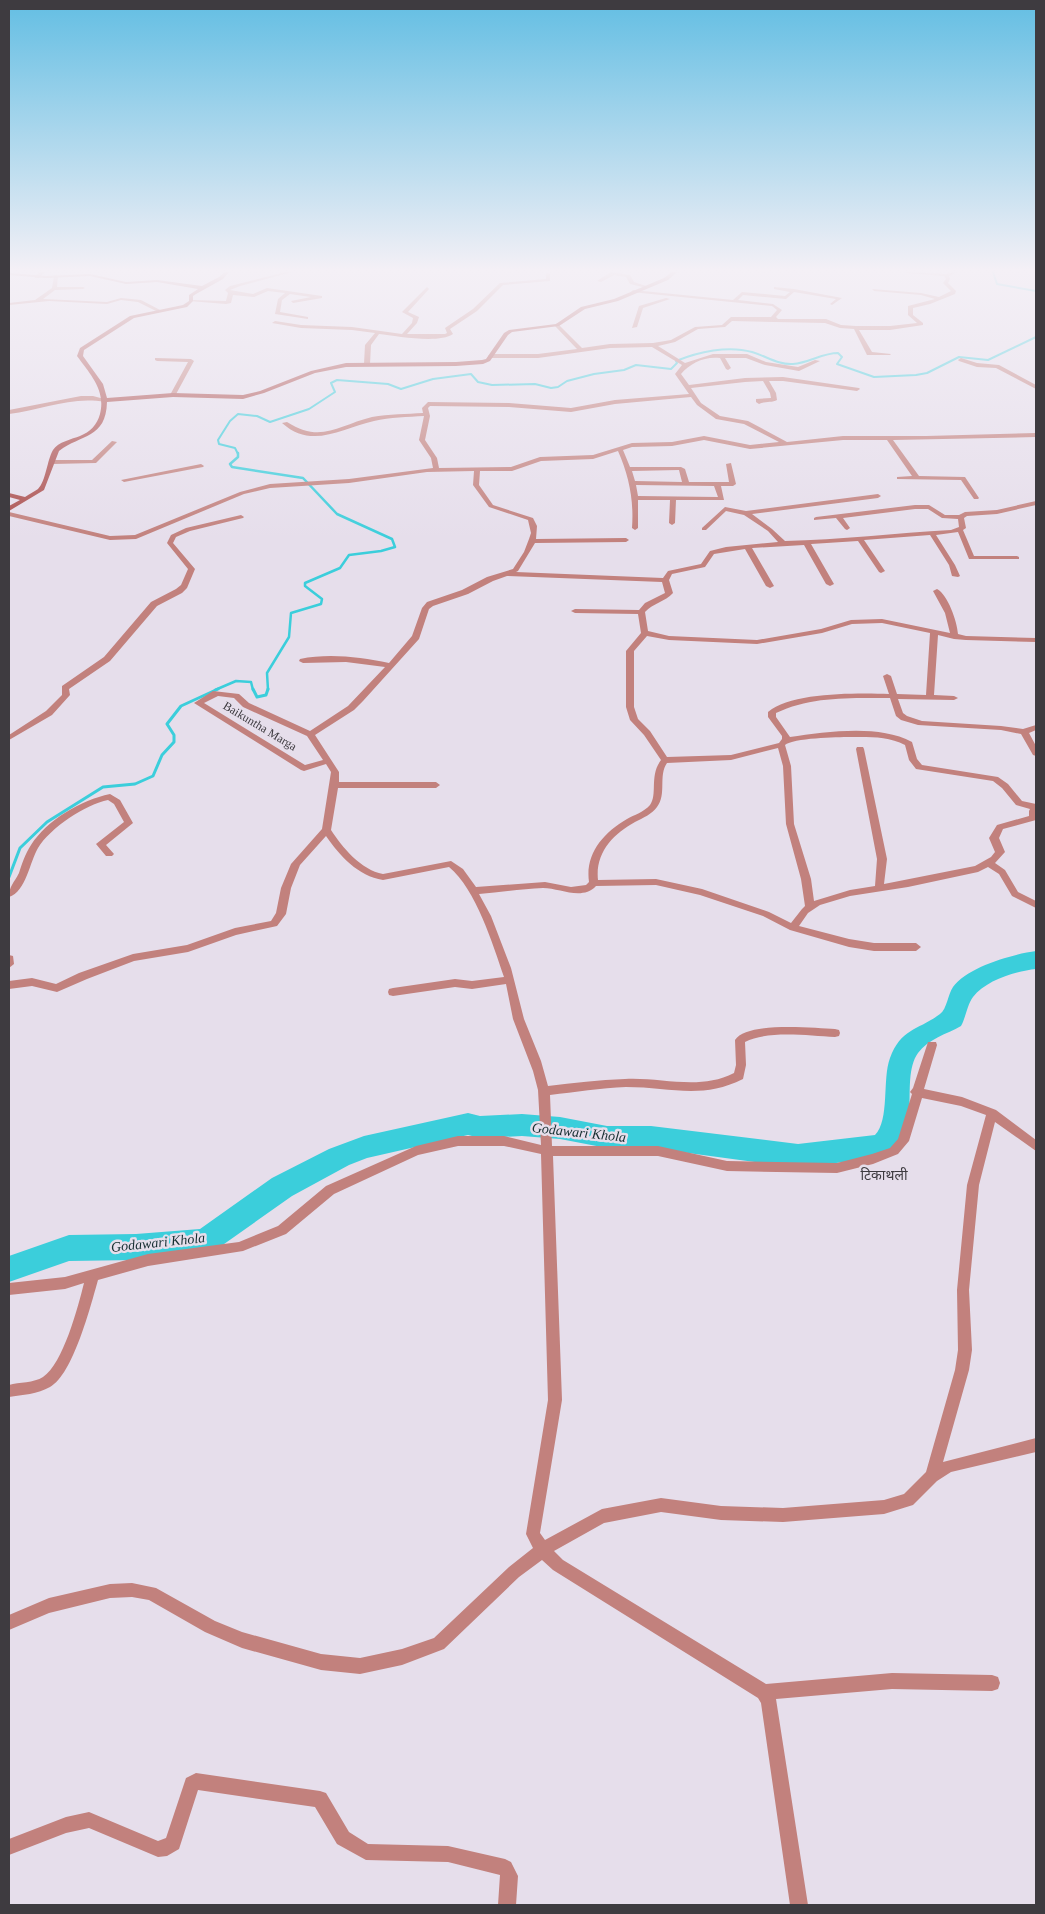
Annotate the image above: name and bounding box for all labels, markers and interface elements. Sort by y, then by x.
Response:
street label: Baikuntha Marga [221,699,300,754]
water label: Godawari Khola [531,1120,627,1145]
district label: टिकाथली [860,1167,908,1183]
water label: Godawari Khola [110,1230,206,1255]

